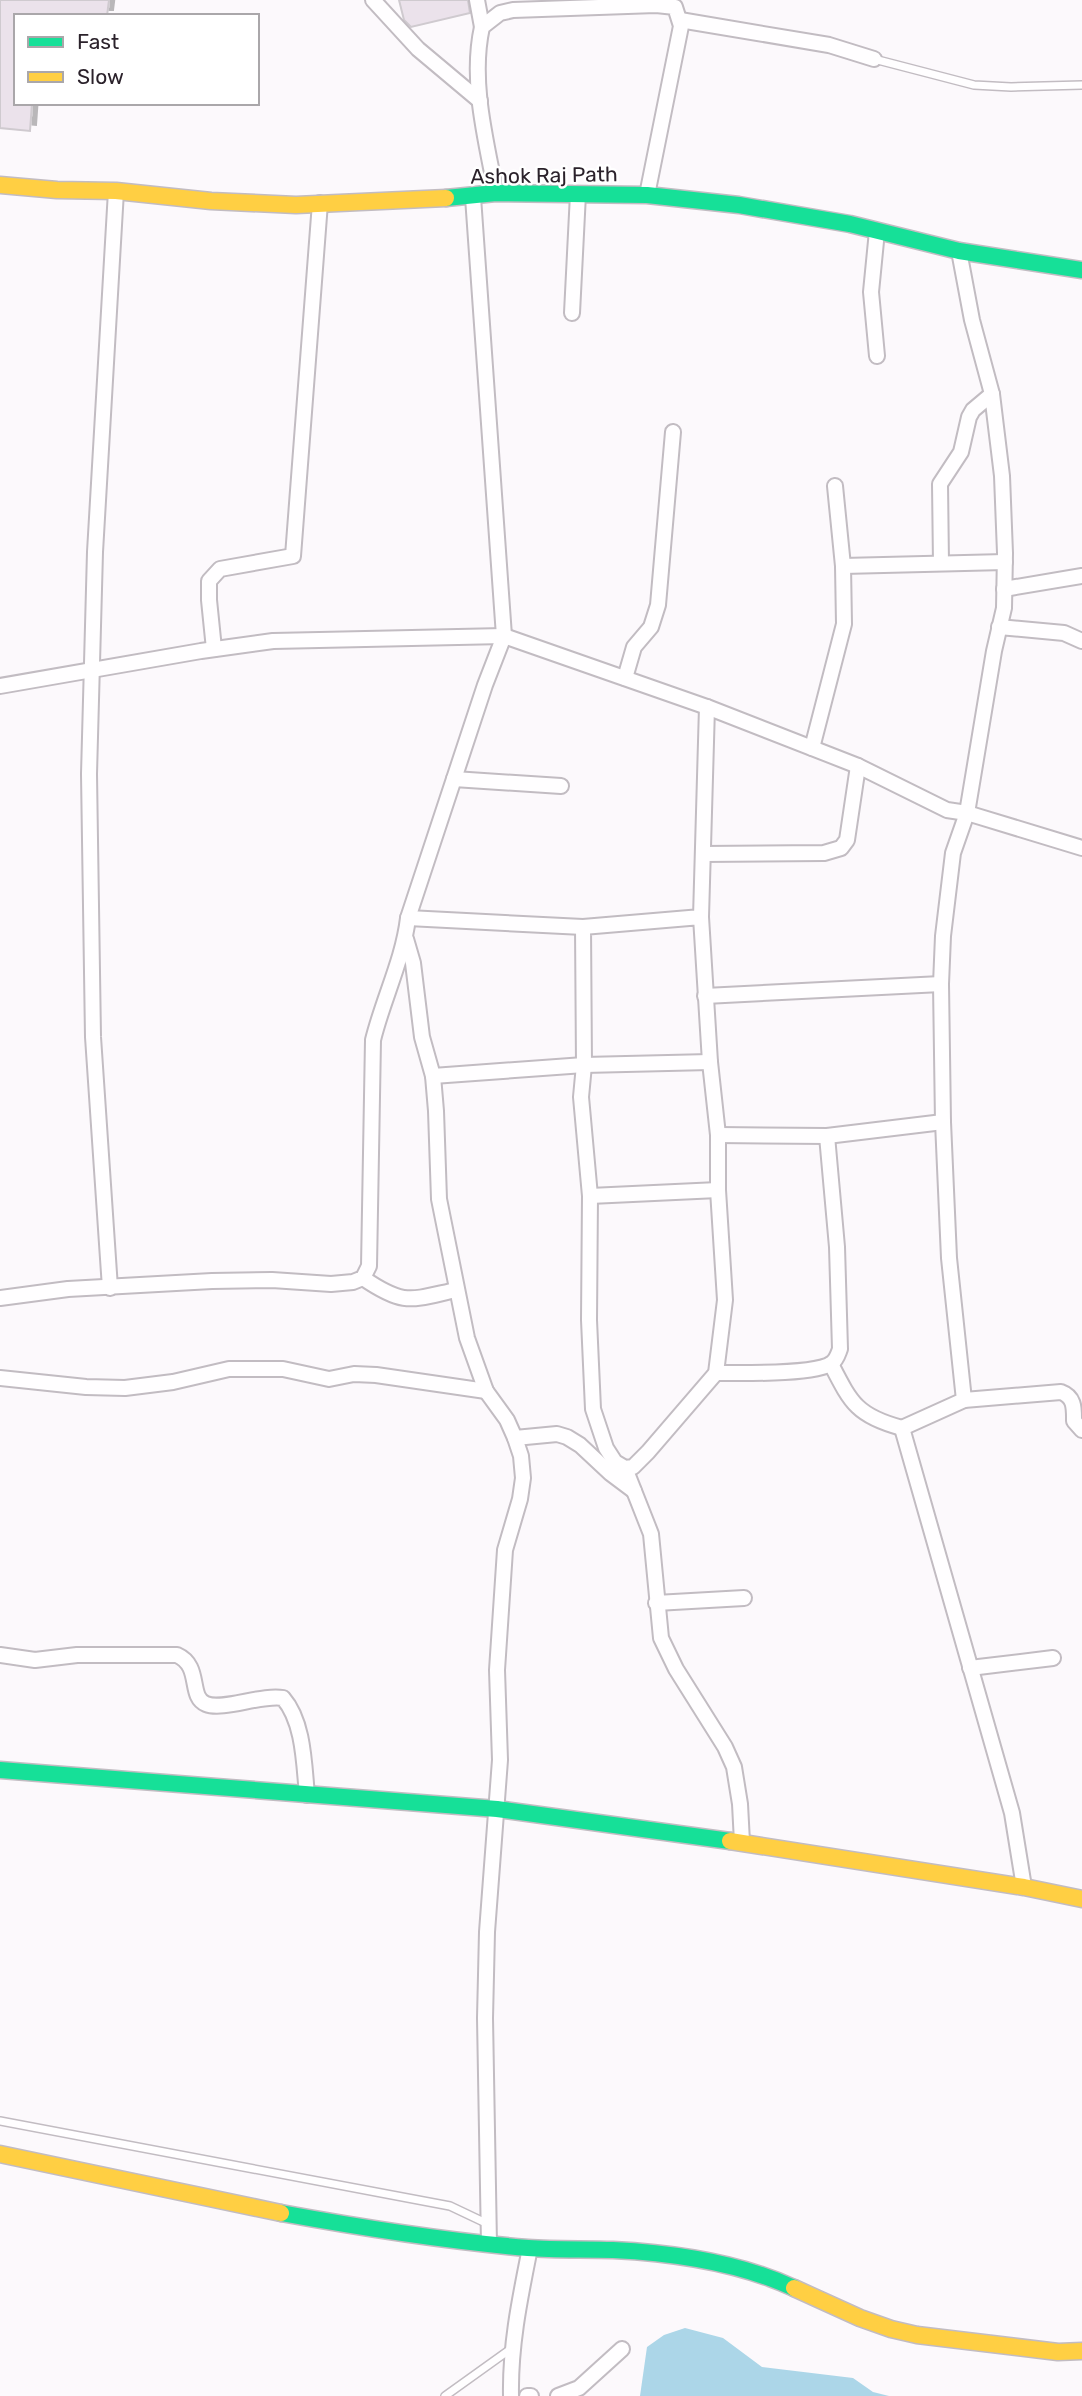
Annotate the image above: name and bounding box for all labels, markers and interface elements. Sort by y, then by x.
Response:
legend [14,14,259,105]
text: Fast [77,29,119,54]
text: Slow [77,64,124,89]
street label: Ashok Raj Path [470,161,618,189]

